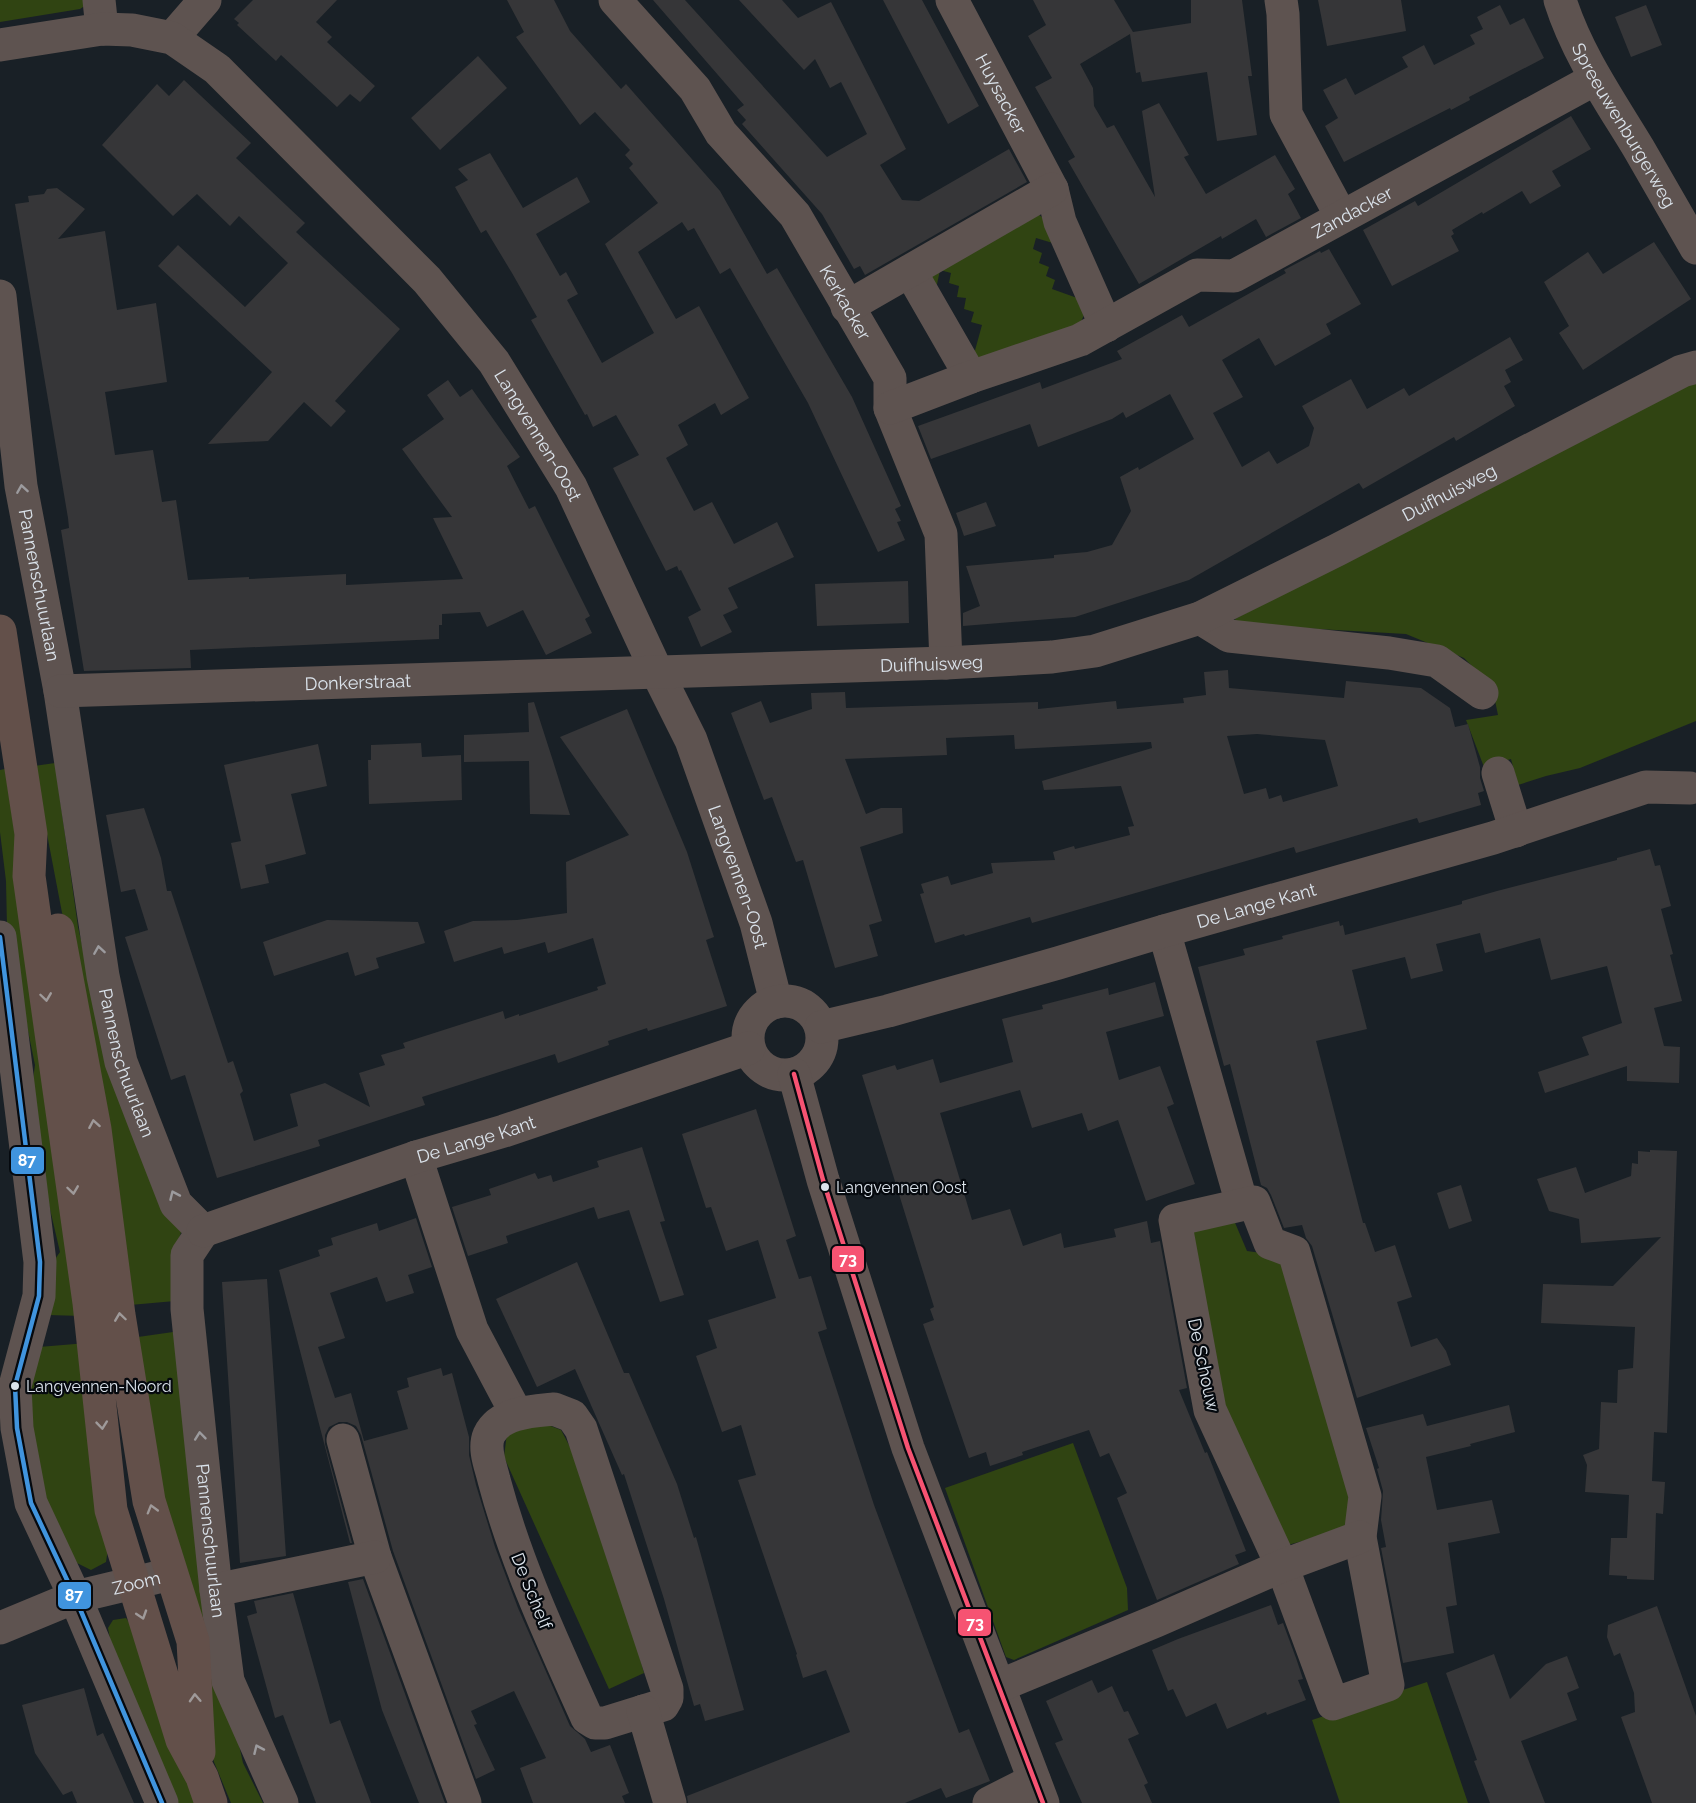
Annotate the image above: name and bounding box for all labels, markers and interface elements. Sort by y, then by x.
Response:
street label: Spreeuwenburgerweg [1568,39,1681,211]
street label: Huysacker [972,50,1032,138]
street label: Zandacker [1308,181,1396,242]
street label: Kerkacker [816,261,876,344]
street label: Langvennen-Oost [491,365,586,504]
street label: Duifhuisweg [1398,459,1499,525]
one-way arrow [16,485,29,495]
street label: Pannenschuurlaan [15,507,65,663]
street label: Duifhuisweg [880,650,984,676]
street label: Donkerstraat [304,669,411,694]
street label: Langvennen-Oost [704,802,773,951]
street label: De Lange Kant [1194,878,1318,932]
one-way arrow [93,945,105,954]
street label: Pannenschuurlaan [95,986,159,1140]
one-way arrow [39,992,51,1001]
street label: De Lange Kant [414,1111,538,1167]
one-way arrow [88,1119,101,1129]
line badge: 87 [10,1146,45,1175]
text: 87 [18,1151,36,1170]
place label: Langvennen Oost [836,1178,968,1197]
marker: Langvennen Oost [819,1181,831,1193]
one-way arrow [67,1185,79,1194]
one-way arrow [169,1191,181,1202]
line badge: 73 [831,1245,865,1273]
text: 73 [839,1250,857,1269]
one-way arrow [114,1313,126,1322]
street label: De Schouw [1184,1316,1224,1414]
place label: Langvennen-Noord [26,1377,172,1396]
marker: Langvennen-Noord [9,1380,21,1392]
one-way arrow [95,1420,108,1430]
one-way arrow [194,1432,207,1441]
street label: Pannenschuurlaan [193,1462,230,1619]
one-way arrow [147,1504,159,1515]
street label: De Schelf [507,1550,557,1633]
street label: Zoom [110,1566,162,1598]
line badge: 87 [57,1581,92,1610]
text: 87 [65,1586,83,1605]
line badge: 73 [957,1608,992,1637]
one-way arrow [135,1609,147,1620]
text: 73 [966,1614,984,1633]
one-way arrow [189,1693,202,1702]
one-way arrow [253,1745,265,1756]

